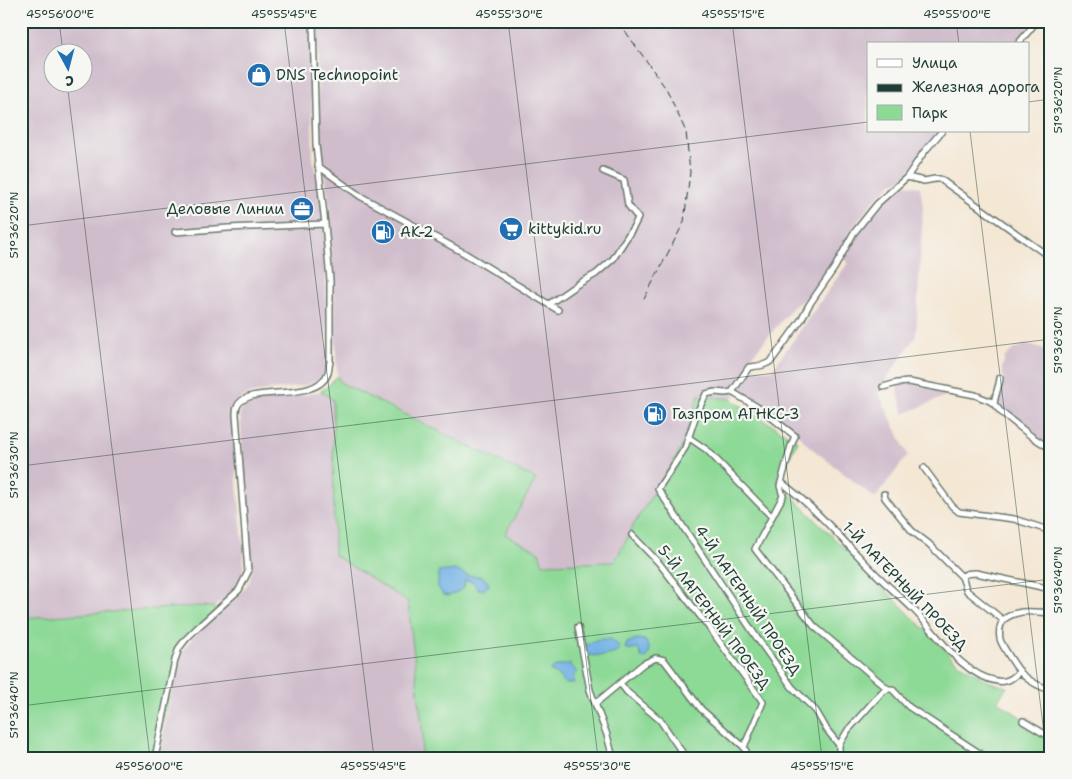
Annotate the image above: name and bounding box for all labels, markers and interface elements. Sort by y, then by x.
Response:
text: 45°56'00"E [26,6,94,22]
text: 45°55'45"E [251,6,317,22]
text: 45°55'30"E [475,6,543,22]
text: 45°55'15"E [701,6,765,22]
text: 45°55'00"E [923,6,991,22]
north arrow [42,42,92,92]
legend [867,42,1030,132]
text: Улица [912,53,958,73]
shop icon: DNS Technopoint [246,62,272,88]
place label: DNS Technopoint [276,65,398,85]
text: 51°36'20"N [1050,67,1066,133]
text: С [64,71,75,90]
text: Железная дорога [912,77,1040,97]
text: Парк [912,103,948,123]
text: 51°36'20"N [6,192,22,258]
office icon: Деловые Линии [289,196,315,222]
place label: Деловые Линии [167,199,284,219]
supermarket icon: kittykid.ru [498,216,524,242]
fuel station icon: АК-2 [370,219,396,245]
place label: kittykid.ru [528,219,601,239]
place label: АК-2 [400,222,434,242]
text: 51°36'30"N [1050,306,1066,374]
fuel station icon: Газпром АГНКС-3 [642,401,668,427]
place label: Газпром АГНКС-3 [672,404,799,424]
text: 51°36'30"N [6,431,22,499]
street label: 1-Й ЛАГЕРНЫЙ ПРОЕЗД [838,517,973,655]
street label: 4-Й ЛАГЕРНЫЙ ПРОЕЗД [690,521,807,679]
street label: 5-Й ЛАГЕРНЫЙ ПРОЕЗД [653,540,776,694]
text: 51°36'40"N [1050,546,1066,614]
text: 51°36'40"N [6,671,22,739]
text: 45°56'00"E [115,758,183,774]
text: 45°55'45"E [340,758,406,774]
text: 45°55'30"E [563,758,631,774]
text: 45°55'15"E [790,758,854,774]

